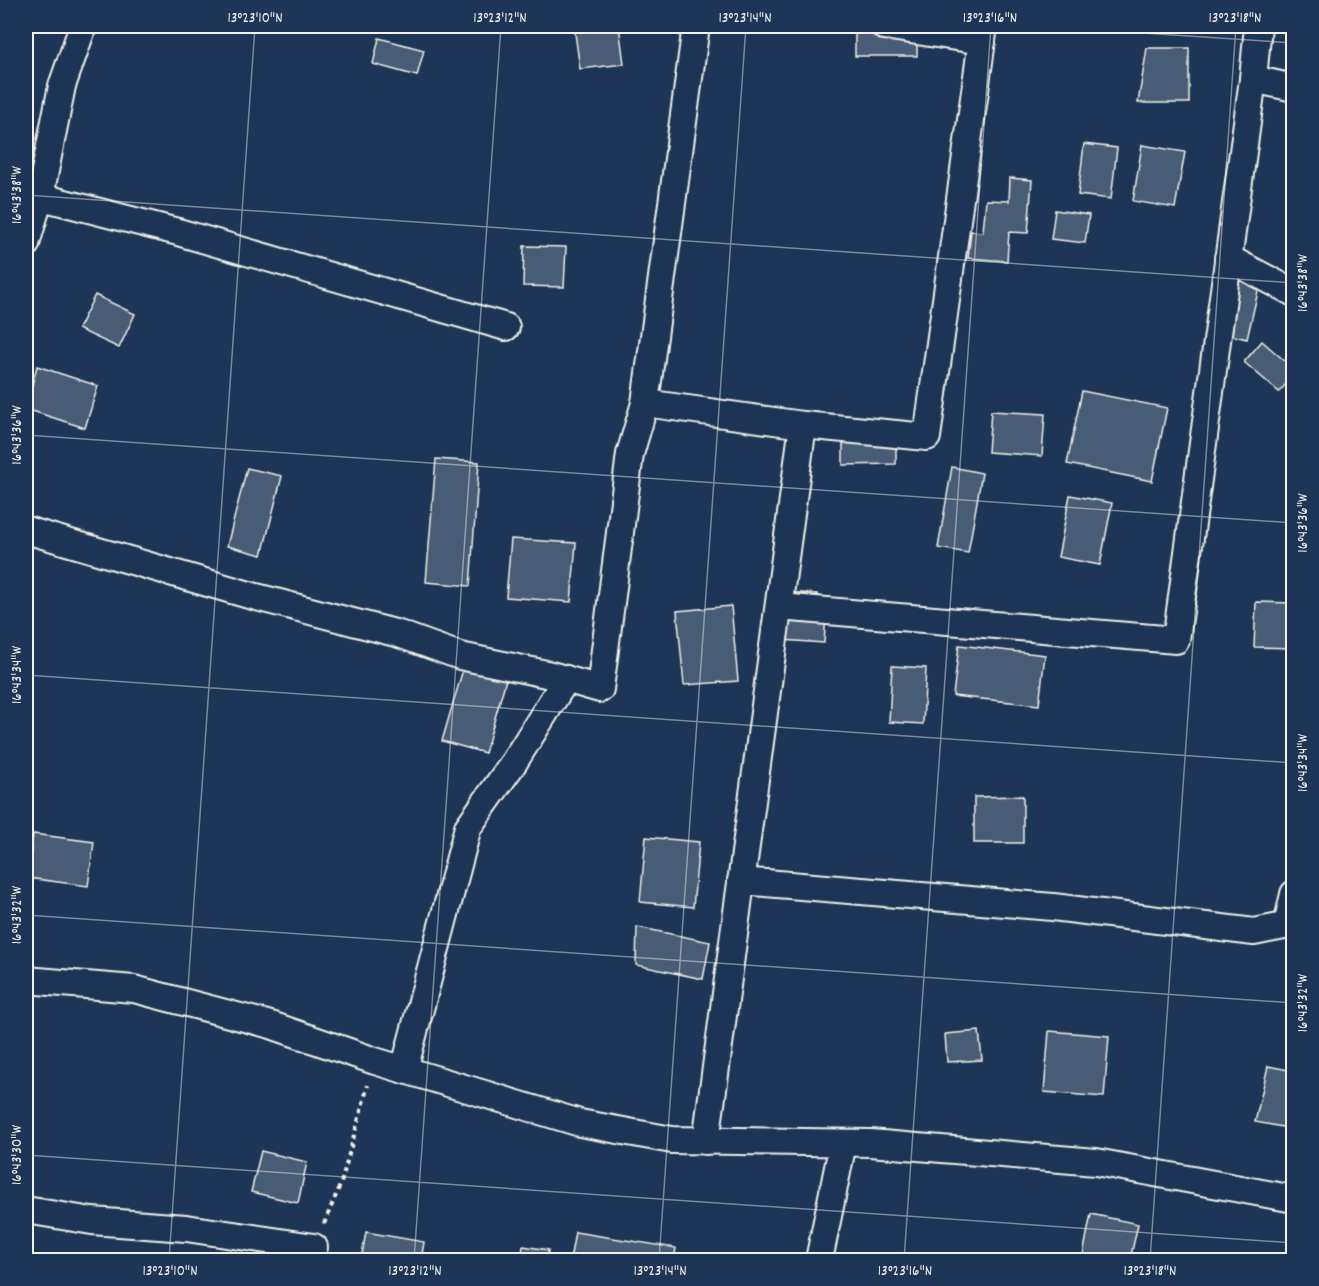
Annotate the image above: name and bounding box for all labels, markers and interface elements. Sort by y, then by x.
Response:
text: 13°23'10"N [227,8,283,30]
text: 13°23'12"N [473,8,527,30]
text: 13°23'14"N [718,8,772,30]
text: 13°23'16"N [963,8,1017,30]
text: 13°23'18"N [1209,8,1261,30]
text: 16°43'38"W [7,166,29,224]
text: 16°43'38"W [1293,254,1315,312]
text: 16°43'36"W [7,405,29,465]
text: 16°43'36"W [1293,493,1315,553]
text: 16°43'34"W [7,646,29,704]
text: 16°43'34"W [1293,734,1315,792]
text: 16°43'32"W [7,885,29,944]
text: 16°43'32"W [1293,973,1315,1032]
text: 16°43'30"W [7,1125,29,1185]
text: 13°23'10"N [142,1261,198,1283]
text: 13°23'12"N [388,1261,442,1283]
text: 13°23'14"N [633,1261,687,1283]
text: 13°23'16"N [878,1261,932,1283]
text: 13°23'18"N [1124,1261,1176,1283]

